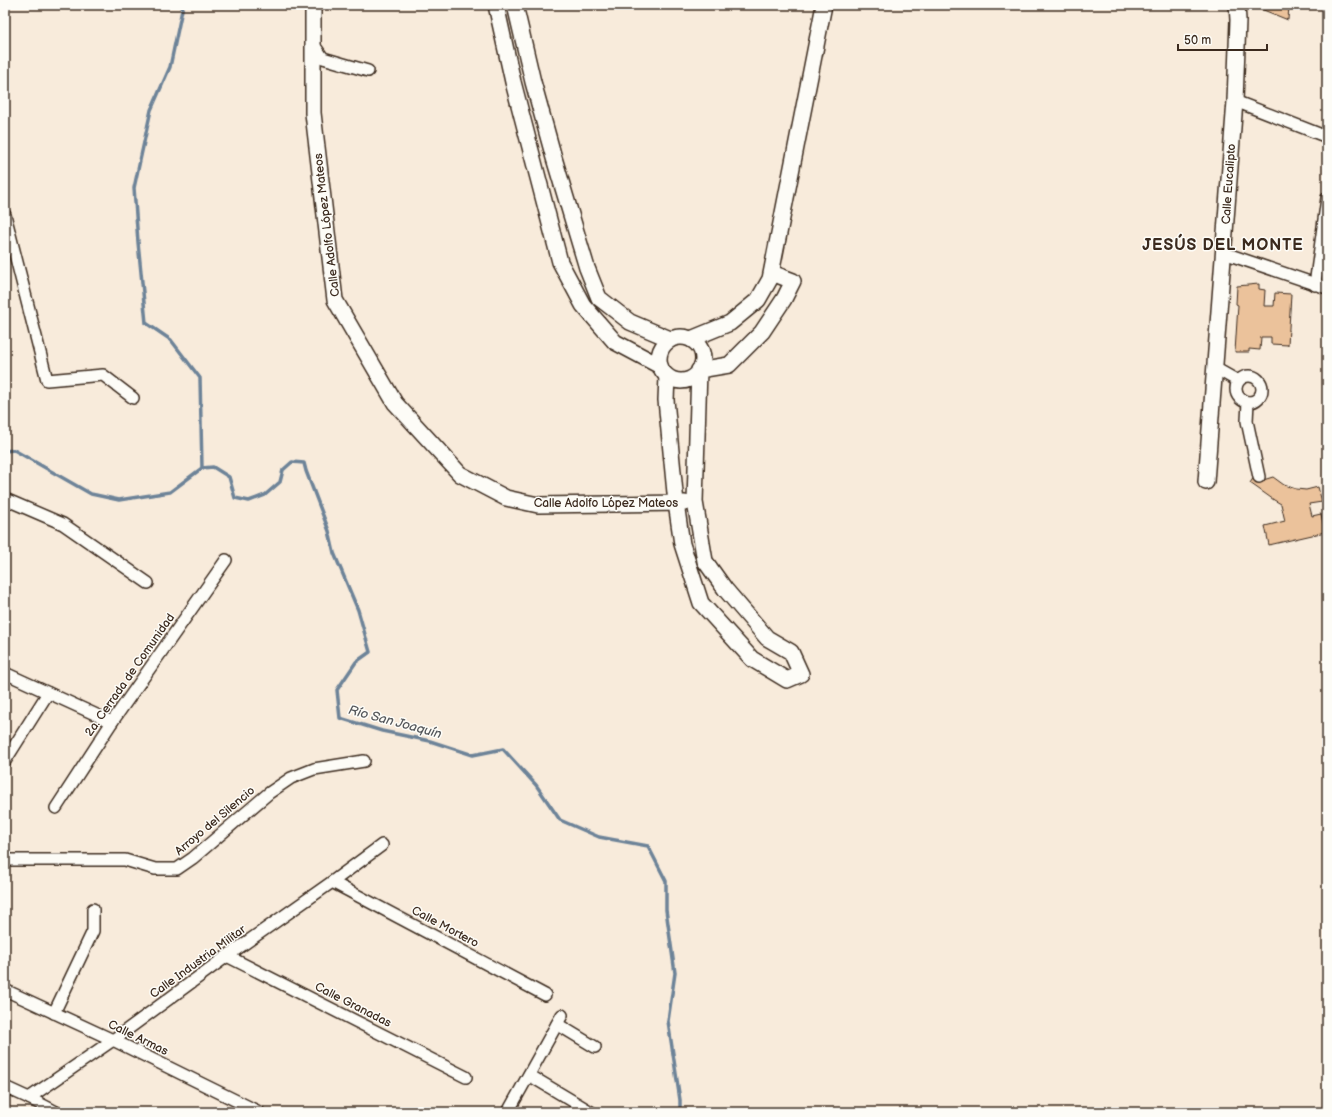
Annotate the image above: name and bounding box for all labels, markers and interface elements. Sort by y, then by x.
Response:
scale bar [1178,26,1267,52]
text: 50 m [1184,33,1211,48]
street label: Calle Eucalipto [1219,143,1239,225]
street label: Calle Adolfo López Mateos [311,152,343,298]
district label: JESÚS DEL MONTE [1142,233,1304,255]
street label: Calle Adolfo López Mateos [534,496,678,511]
street label: 2a. Cerrada de Comunidad [82,611,178,739]
water label: Río San Joaquín [347,702,443,742]
street label: Arroyo del Silencio [172,783,258,859]
street label: Calle Mortero [409,903,481,951]
street label: Calle Industria Militar [147,922,249,1002]
street label: Calle Granadas [312,979,394,1031]
street label: Calle Armas [105,1017,171,1059]

